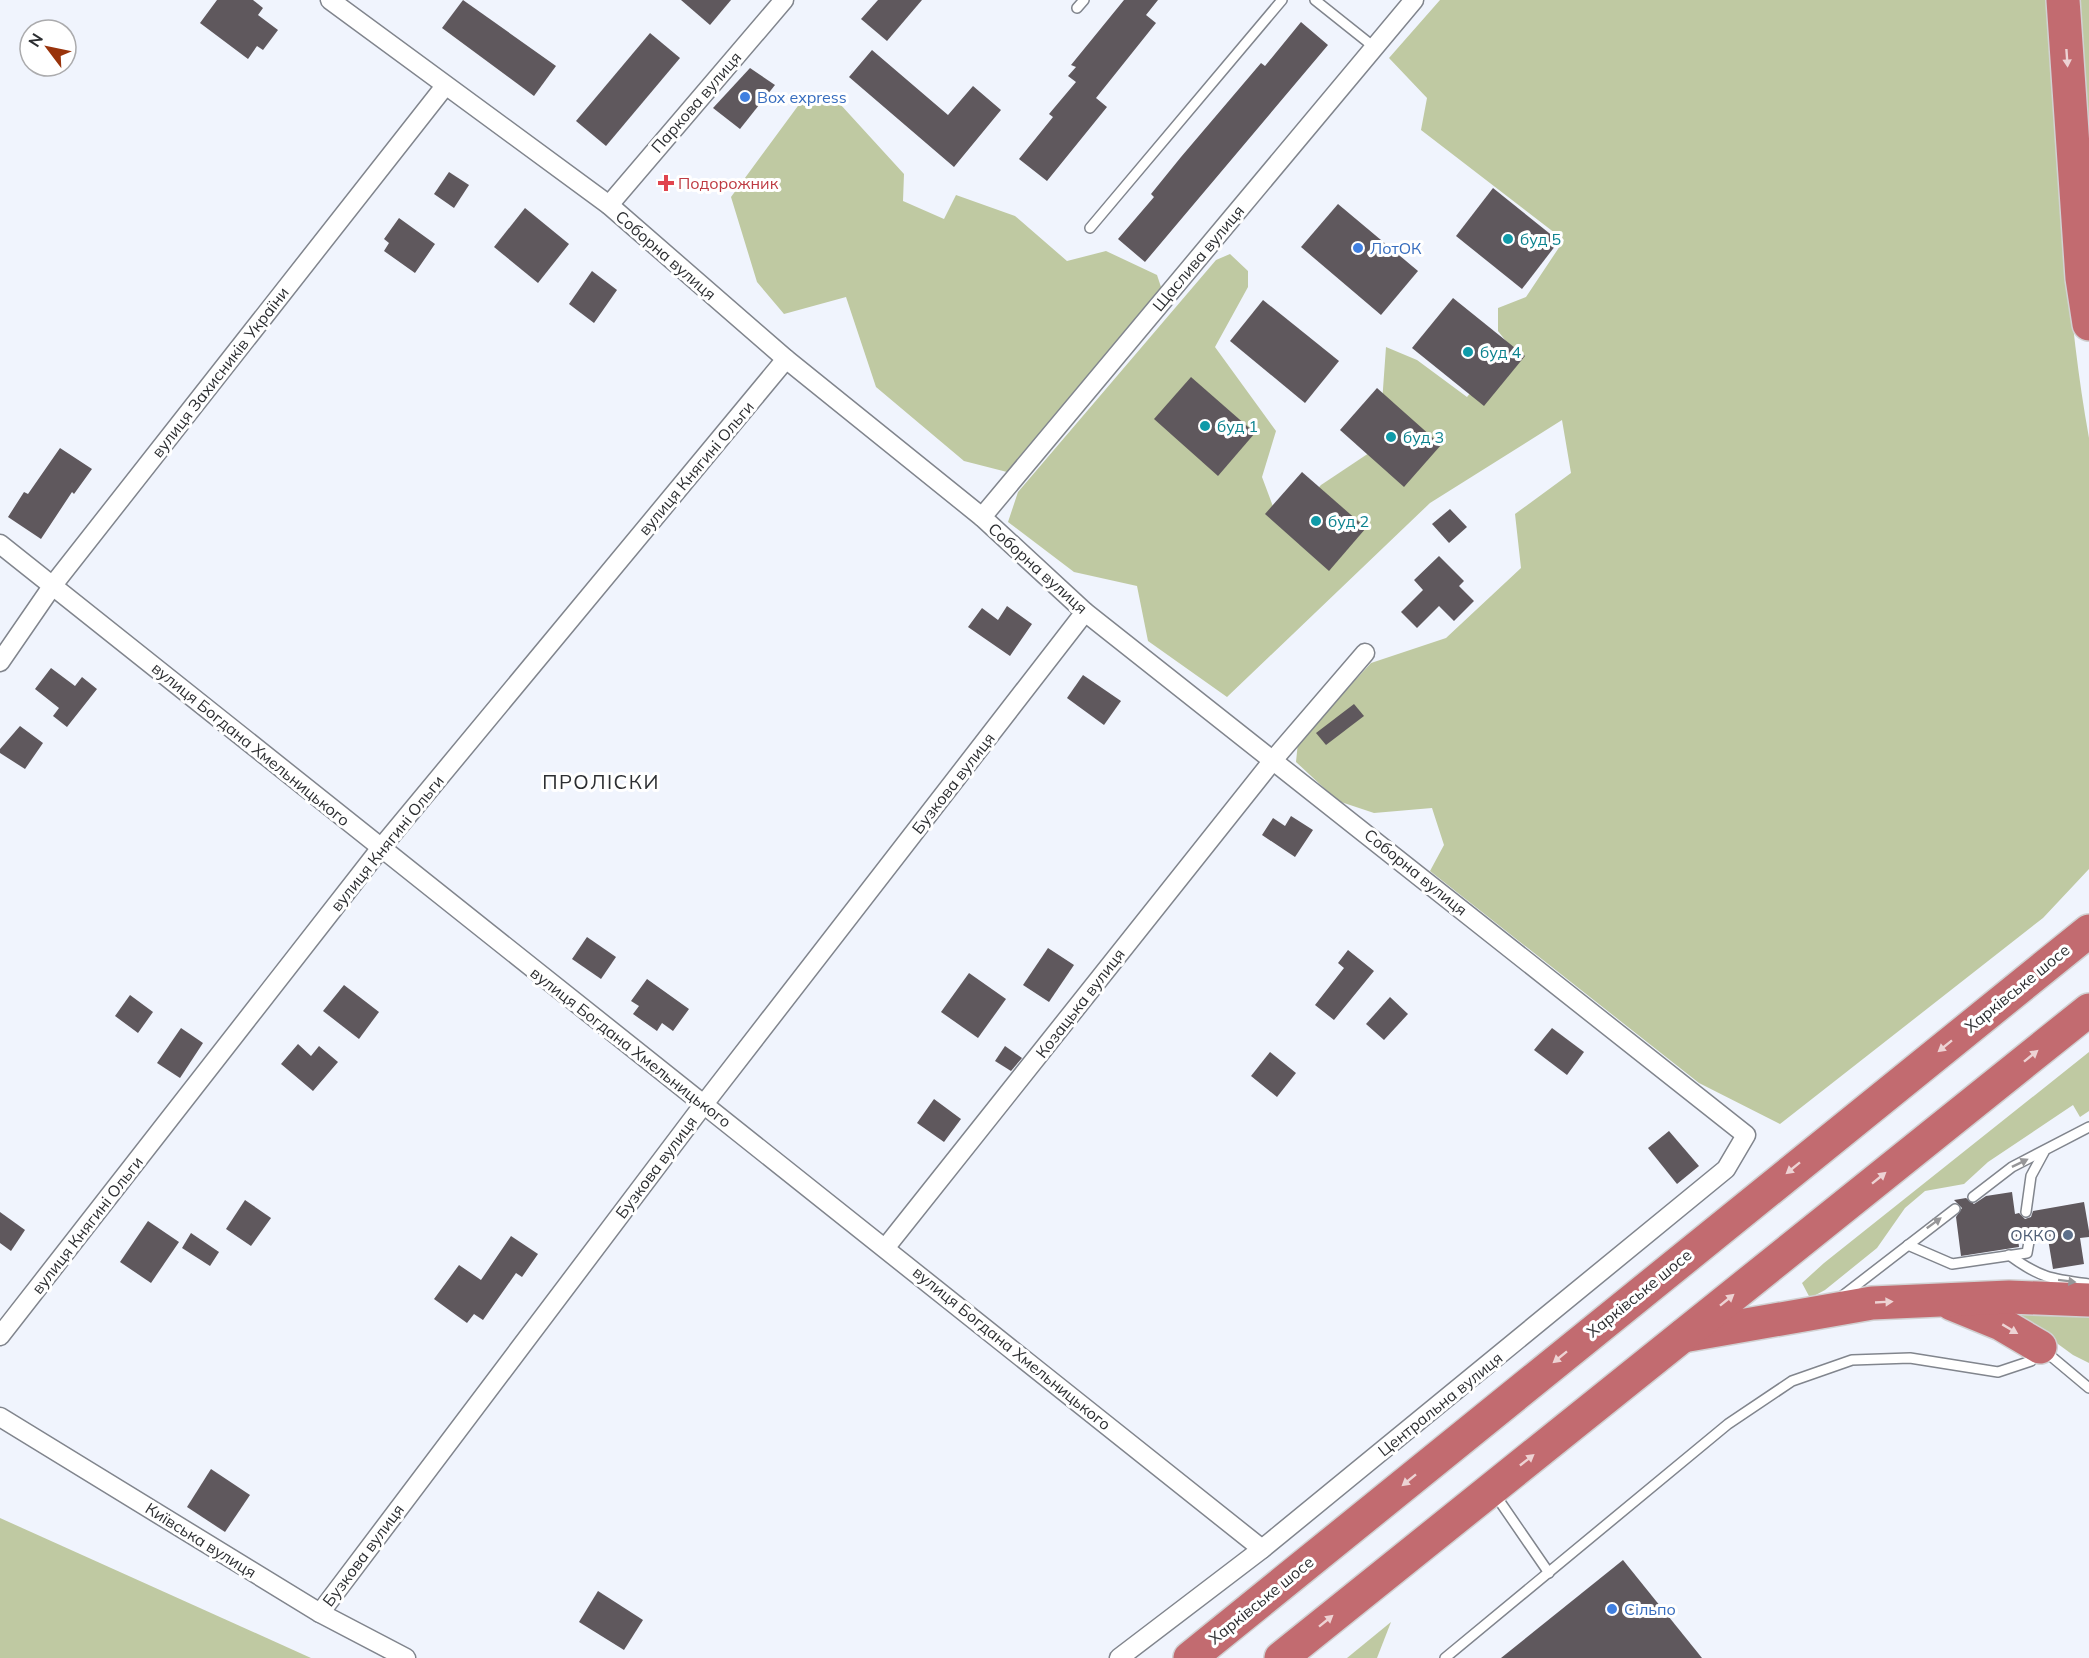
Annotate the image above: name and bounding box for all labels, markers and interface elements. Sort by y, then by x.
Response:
north arrow [18,18,78,78]
text: N [24,30,47,50]
street label: Паркова вулиця [647,47,745,157]
one-way arrow [2063,49,2072,68]
place label: Box express [757,87,847,107]
marker: Box express [738,90,752,104]
place label: Подорожник [678,173,779,193]
marker: Подорожник [659,176,673,190]
street label: Щаслива вулиця [1148,201,1248,315]
street label: Соборна вулиця [612,206,720,304]
place label: буд 5 [1520,229,1561,249]
marker: буд 5 [1501,232,1515,246]
place label: ЛотОК [1370,238,1422,258]
marker: ЛотОК [1351,241,1365,255]
street label: вулиця Захисників України [147,283,293,461]
place label: буд 4 [1480,342,1522,362]
marker: буд 4 [1461,345,1475,359]
street label: вулиця Княгині Ольги [634,397,758,539]
place label: буд 1 [1217,416,1258,436]
marker: буд 1 [1198,419,1212,433]
place label: буд 3 [1403,427,1444,447]
marker: буд 3 [1384,430,1398,444]
place label: буд 2 [1328,511,1369,531]
marker: буд 2 [1309,514,1323,528]
street label: Соборна вулиця [984,518,1092,618]
street label: вулиця Богдана Хмельницького [148,658,354,830]
street label: Бузкова вулиця [907,728,999,838]
district label: ПРОЛІСКИ [542,769,660,794]
street label: вулиця Княгині Ольги [326,771,448,915]
street label: Соборна вулиця [1361,824,1471,920]
street label: Харківське шосе [1960,939,2074,1036]
street label: Козацька вулиця [1031,944,1129,1062]
street label: вулиця Богдана Хмельницького [527,962,735,1132]
one-way arrow [1938,1039,1953,1052]
one-way arrow [2023,1049,2039,1062]
street label: Бузкова вулиця [611,1112,701,1222]
street label: вулиця Княгині Ольги [27,1152,147,1298]
one-way arrow [2011,1159,2028,1168]
one-way arrow [1785,1162,1801,1175]
one-way arrow [1871,1172,1886,1185]
one-way arrow [1926,1217,1942,1229]
place label: ОККО [2010,1225,2056,1245]
marker: ОККО [2061,1228,2075,1242]
street label: Харківське шосе [1582,1244,1696,1341]
street label: вулиця Богдана Хмельницького [909,1262,1115,1434]
one-way arrow [2057,1276,2076,1286]
one-way arrow [1719,1294,1734,1307]
one-way arrow [1874,1297,1893,1307]
one-way arrow [2002,1324,2018,1335]
street label: Центральна вулиця [1374,1348,1506,1460]
one-way arrow [1552,1351,1568,1364]
one-way arrow [1520,1454,1535,1466]
one-way arrow [1402,1473,1417,1486]
street label: Київська вулиця [142,1498,260,1582]
street label: Бузкова вулиця [318,1500,408,1610]
street label: Харківське шосе [1204,1551,1318,1648]
place label: Сільпо [1624,1599,1676,1619]
marker: Сільпо [1605,1602,1619,1616]
one-way arrow [1318,1615,1334,1628]

